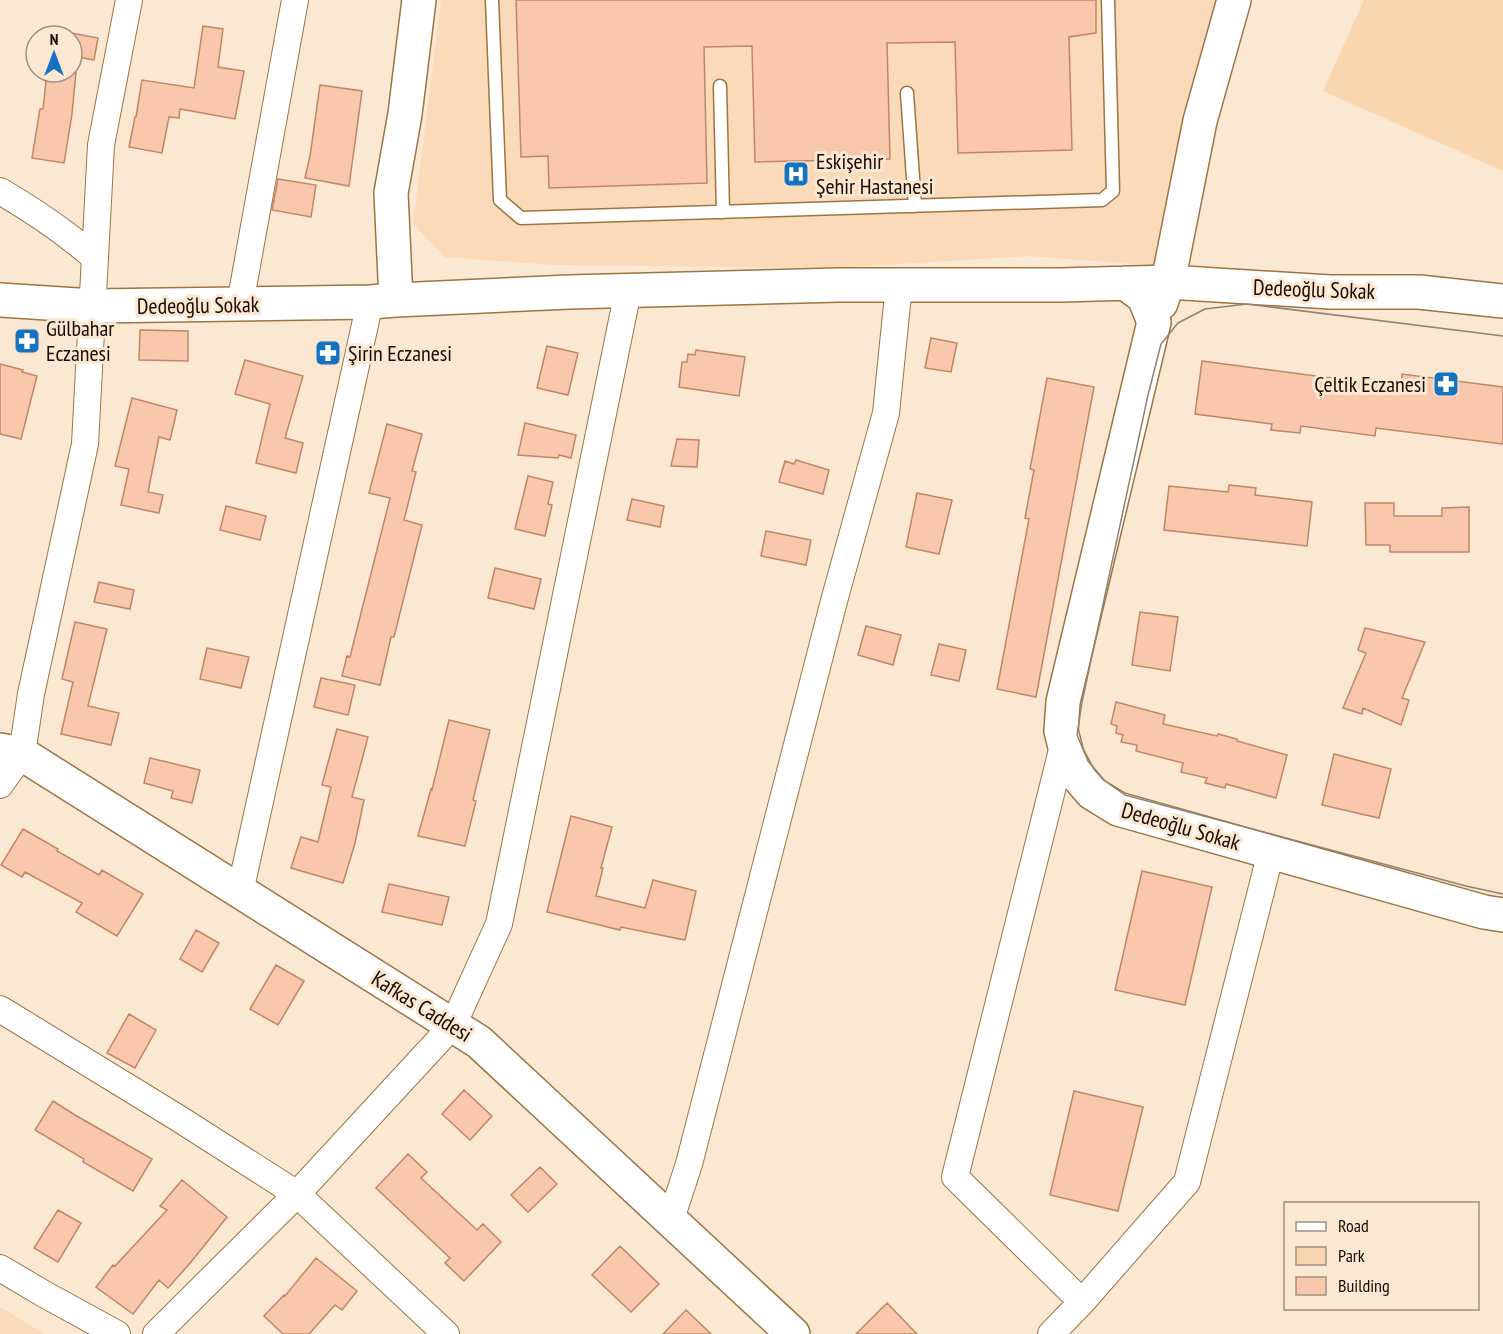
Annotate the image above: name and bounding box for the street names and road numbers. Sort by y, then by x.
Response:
street label: Dedeoğlu Sokak [1252,273,1376,305]
street label: Dedeoğlu Sokak [137,290,260,320]
street label: Dedeoğlu Sokak [1118,796,1244,856]
street label: Kafkas Caddesi [367,964,477,1048]

